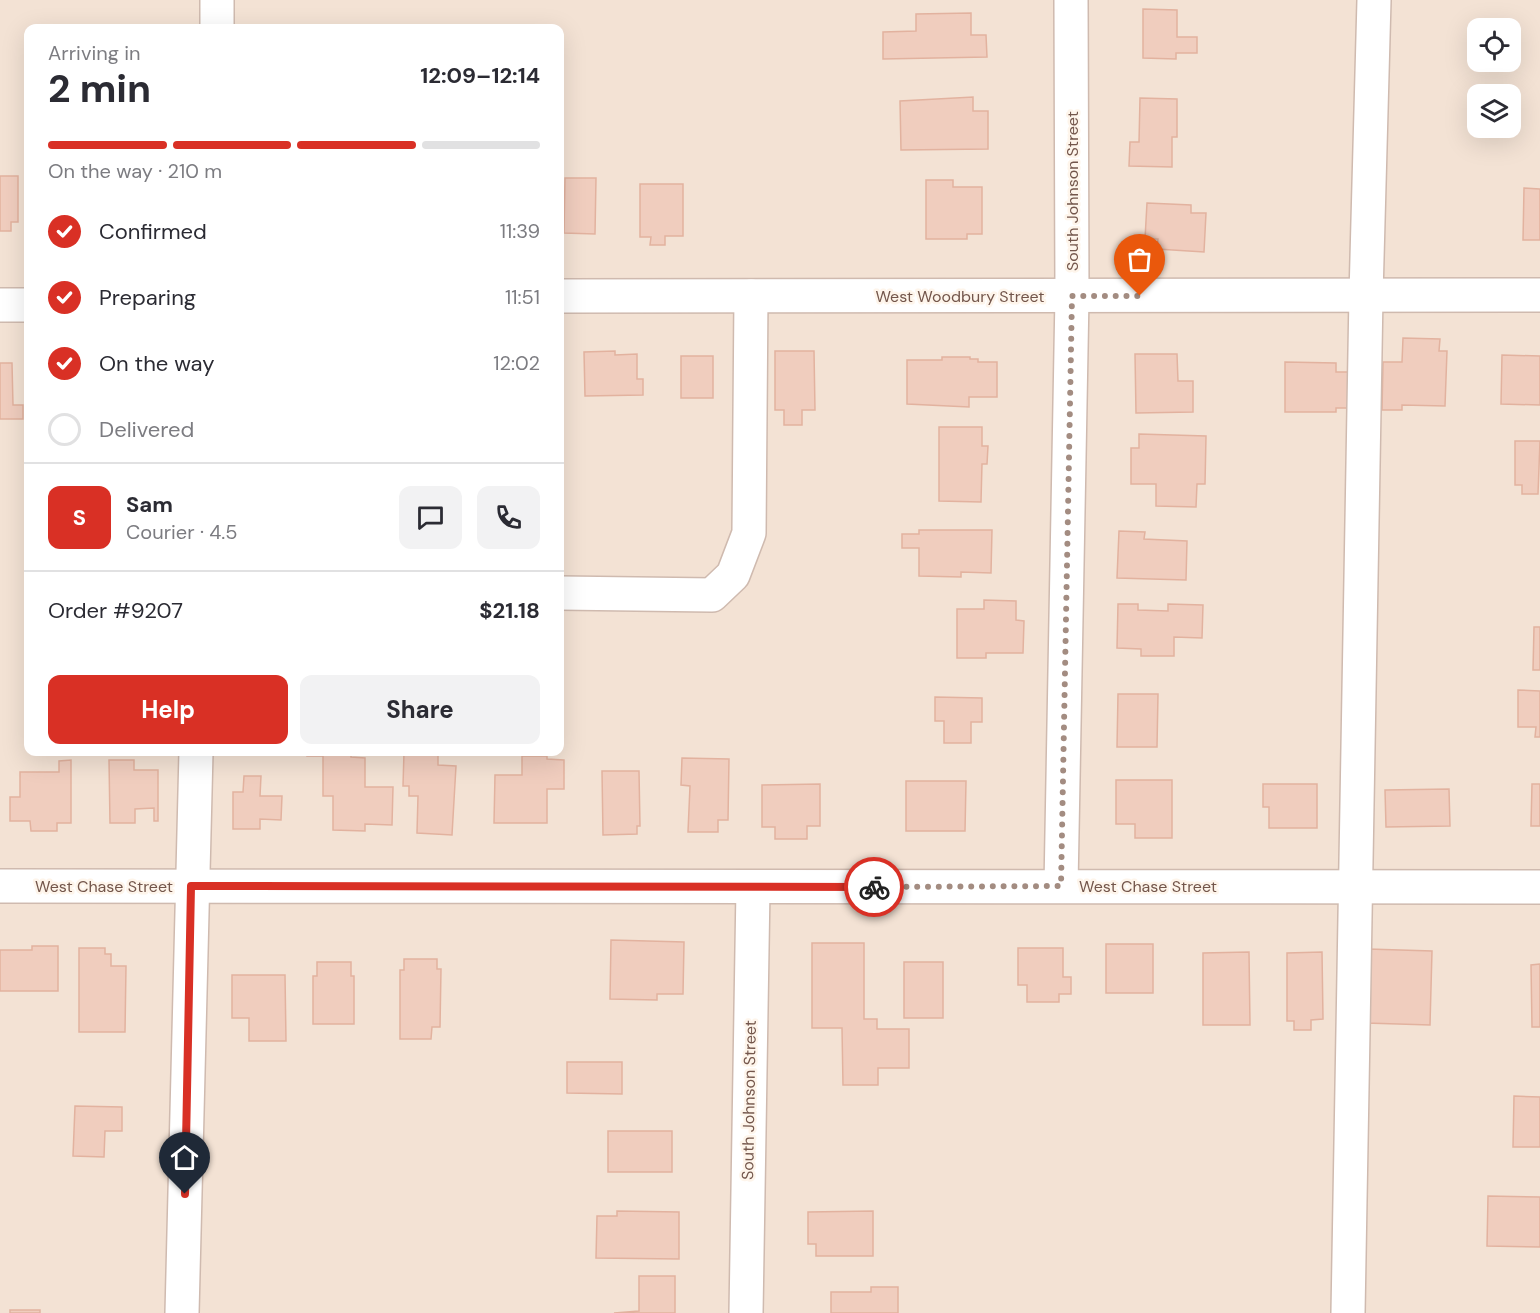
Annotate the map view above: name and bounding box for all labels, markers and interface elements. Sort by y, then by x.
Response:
map controls [1467,18,1521,138]
button: locate [1467,18,1521,72]
text: Arriving in [48,40,140,66]
text: 12:09–12:14 [420,61,540,90]
text: 2 min [48,63,151,114]
button: layers [1467,84,1521,138]
street label: South Johnson Street [1062,111,1083,271]
text: On the way · 210 m [48,158,222,184]
icon: check [48,215,81,248]
text: Confirmed [99,217,207,246]
text: 11:39 [500,218,540,244]
pin [1114,234,1165,296]
icon: bag [1123,243,1156,276]
icon: check [48,281,81,314]
text: Preparing [99,283,196,312]
text: 11:51 [505,284,540,310]
street label: West Woodbury Street [875,286,1045,307]
icon: check [48,347,81,380]
text: On the way [99,349,214,378]
text: 12:02 [493,350,540,376]
text: Delivered [99,415,194,444]
button: chat [399,486,462,549]
button: phone [477,486,540,549]
text: Sam [126,490,173,519]
text: S [73,503,86,532]
text: Courier · 4.5 [126,519,238,545]
text: Order #9207 [48,596,183,625]
text: $21.18 [479,596,540,625]
button: Help [48,675,288,744]
button: Share [300,675,540,744]
courier [844,857,904,917]
icon: bike [858,871,891,904]
street label: West Chase Street [35,876,173,897]
street label: West Chase Street [1079,876,1217,897]
street label: South Johnson Street [737,1020,761,1180]
pin [159,1132,210,1194]
icon: home [168,1141,201,1174]

